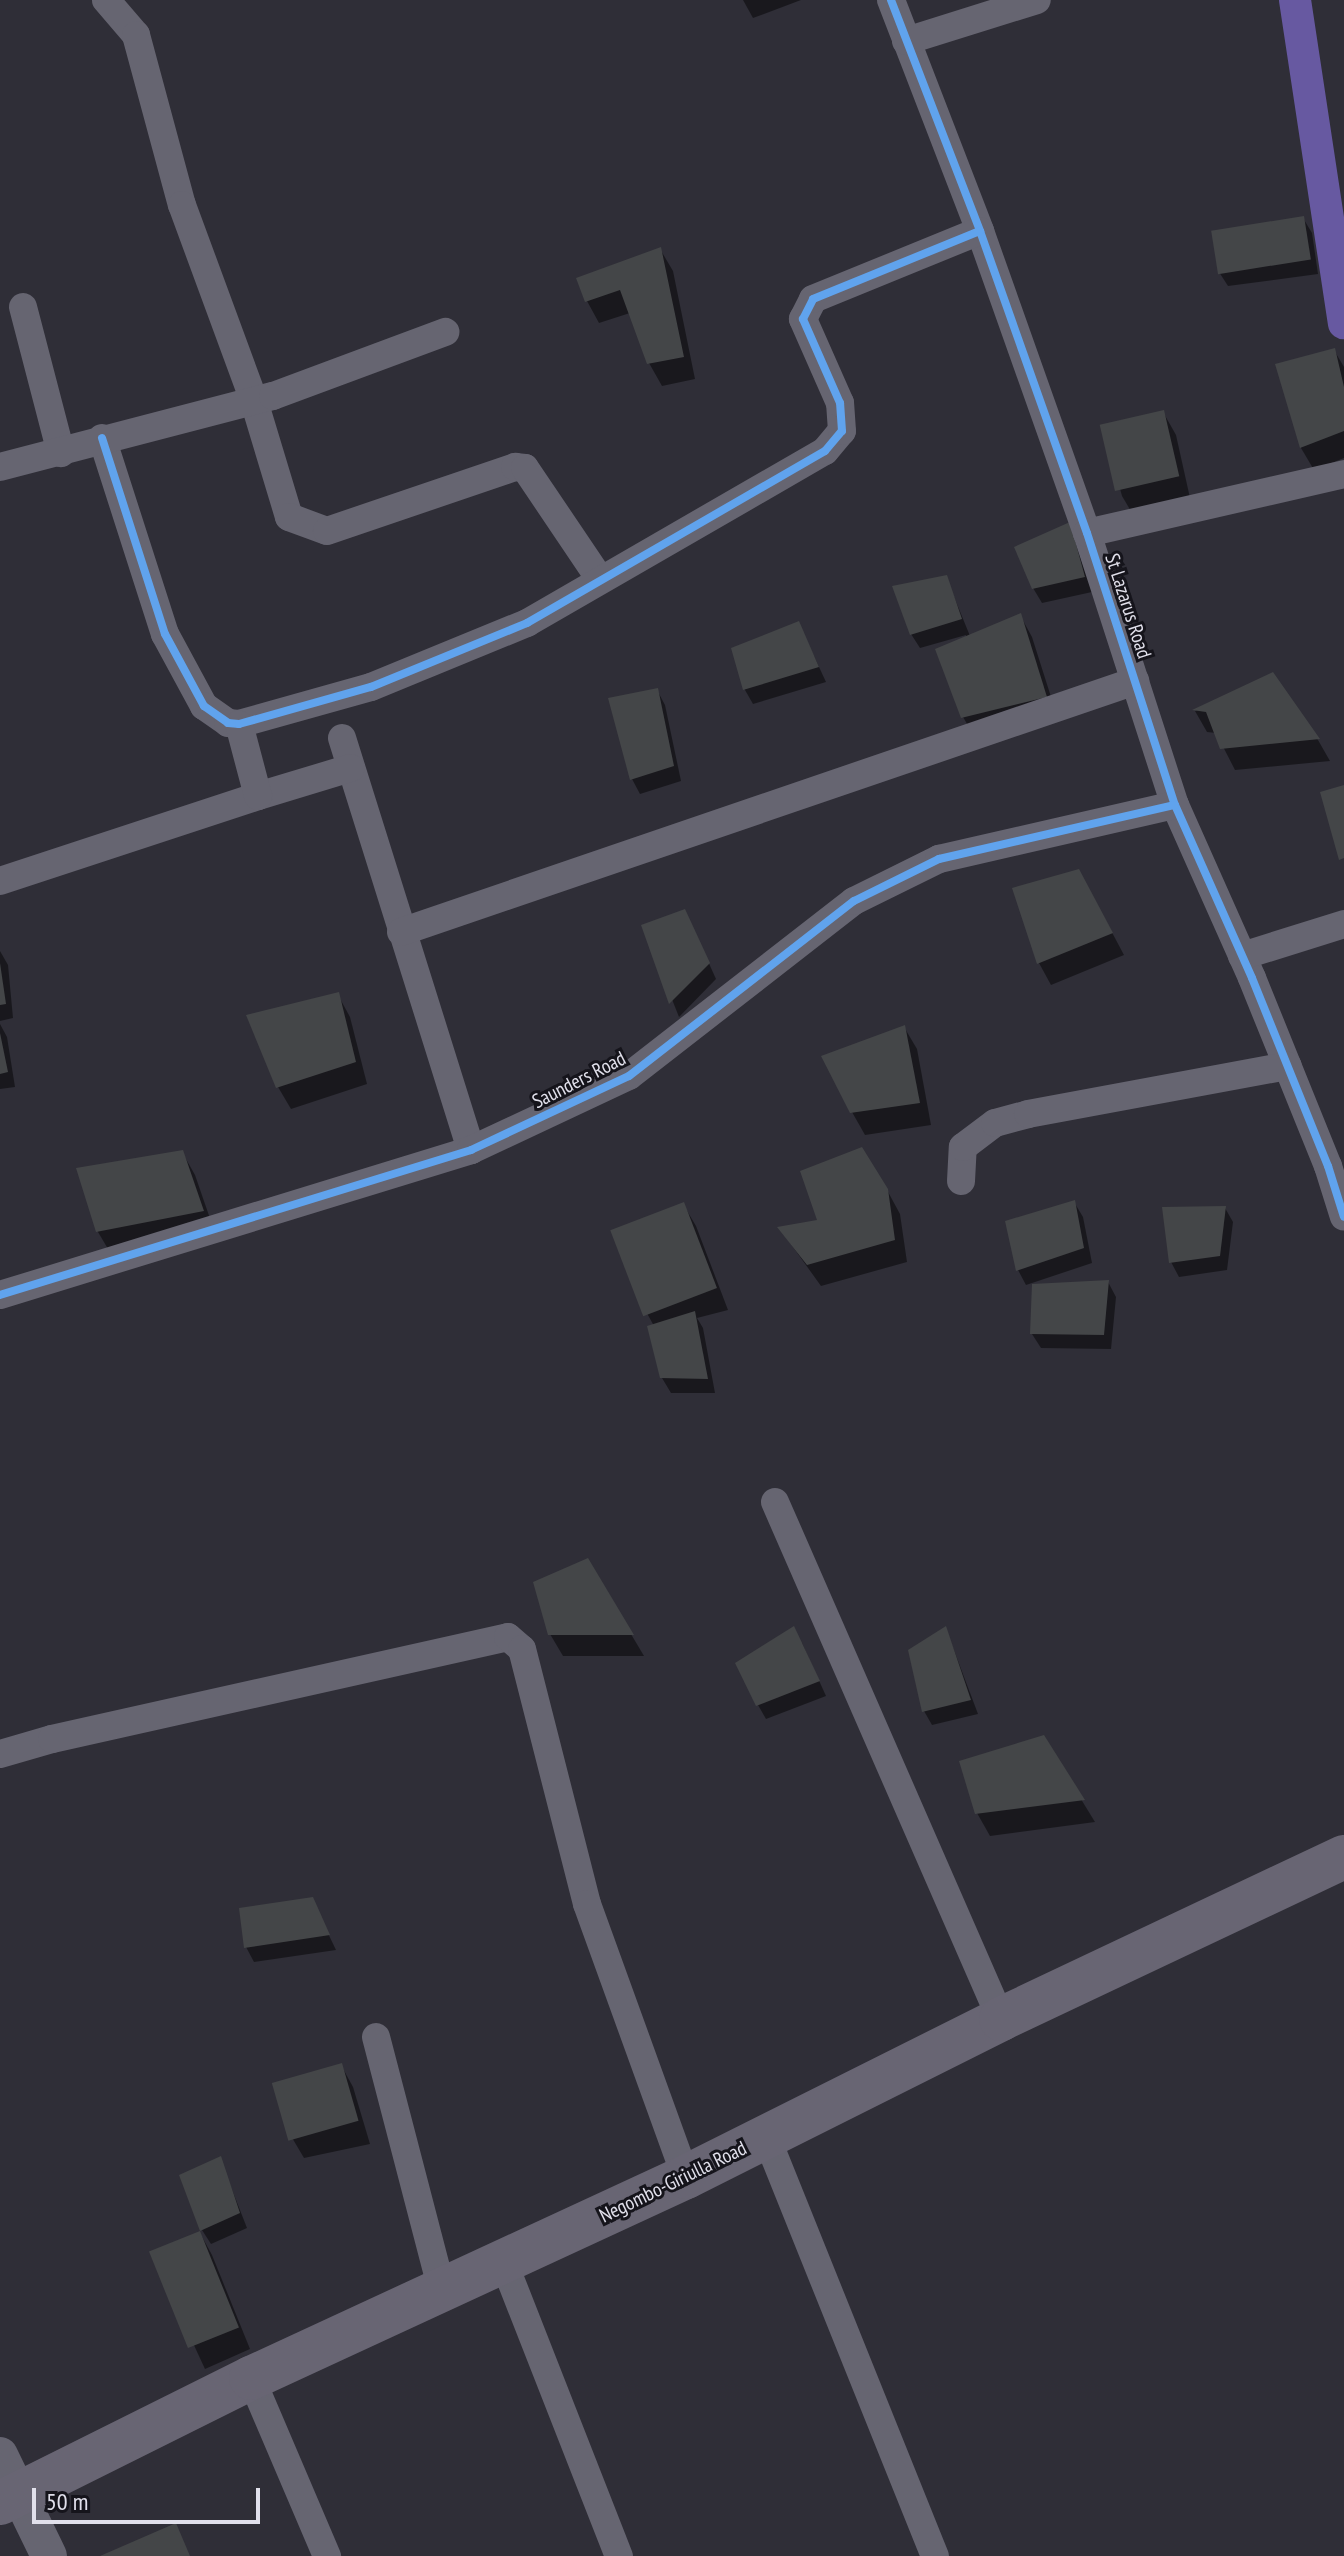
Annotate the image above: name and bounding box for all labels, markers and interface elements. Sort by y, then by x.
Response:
street label: St Lazarus Road [1100,551,1156,661]
street label: Saunders Road [528,1046,630,1114]
street label: Negombo-Giriulla Road [596,2136,750,2228]
scale bar [36,2472,264,2522]
text: 50 m [46,2486,88,2517]

